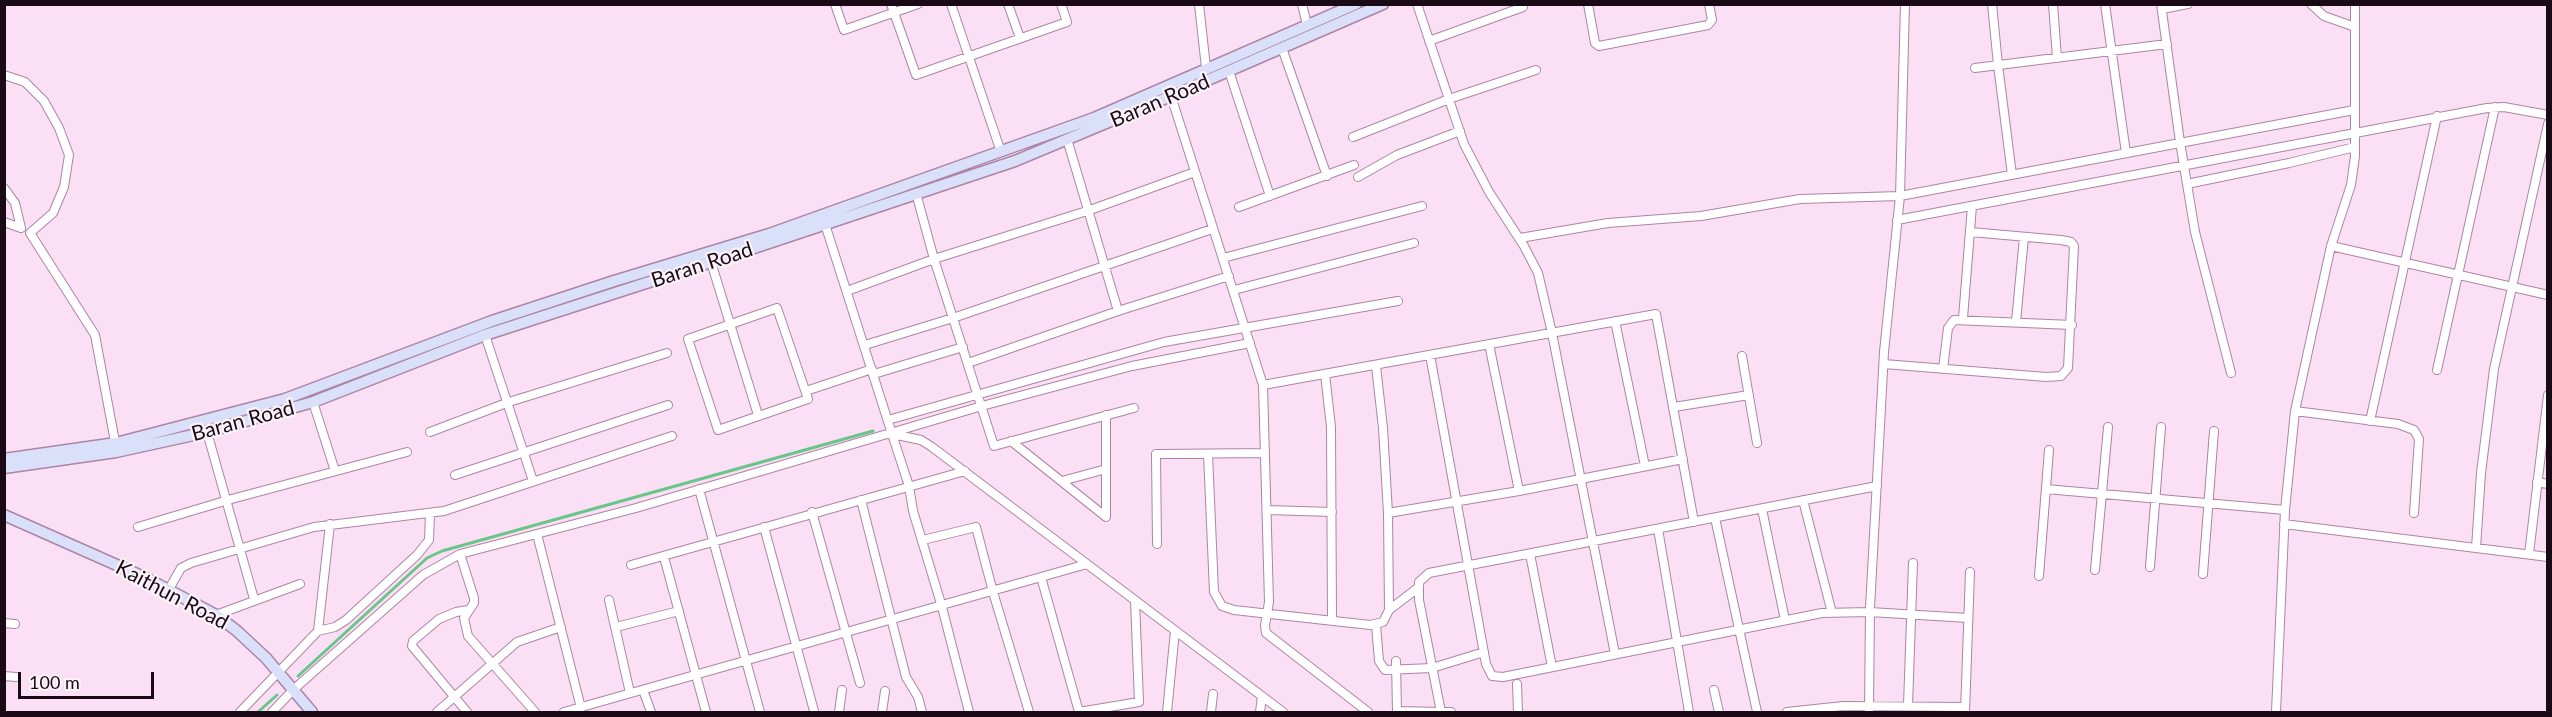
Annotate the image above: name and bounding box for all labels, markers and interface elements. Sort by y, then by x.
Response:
street label: Baran Road [1107,69,1213,133]
street label: Baran Road [648,237,756,293]
street label: Baran Road [189,395,297,447]
street label: Kaithun Road [111,555,233,635]
scale bar [21,660,158,698]
text: 100 m [29,671,80,693]

